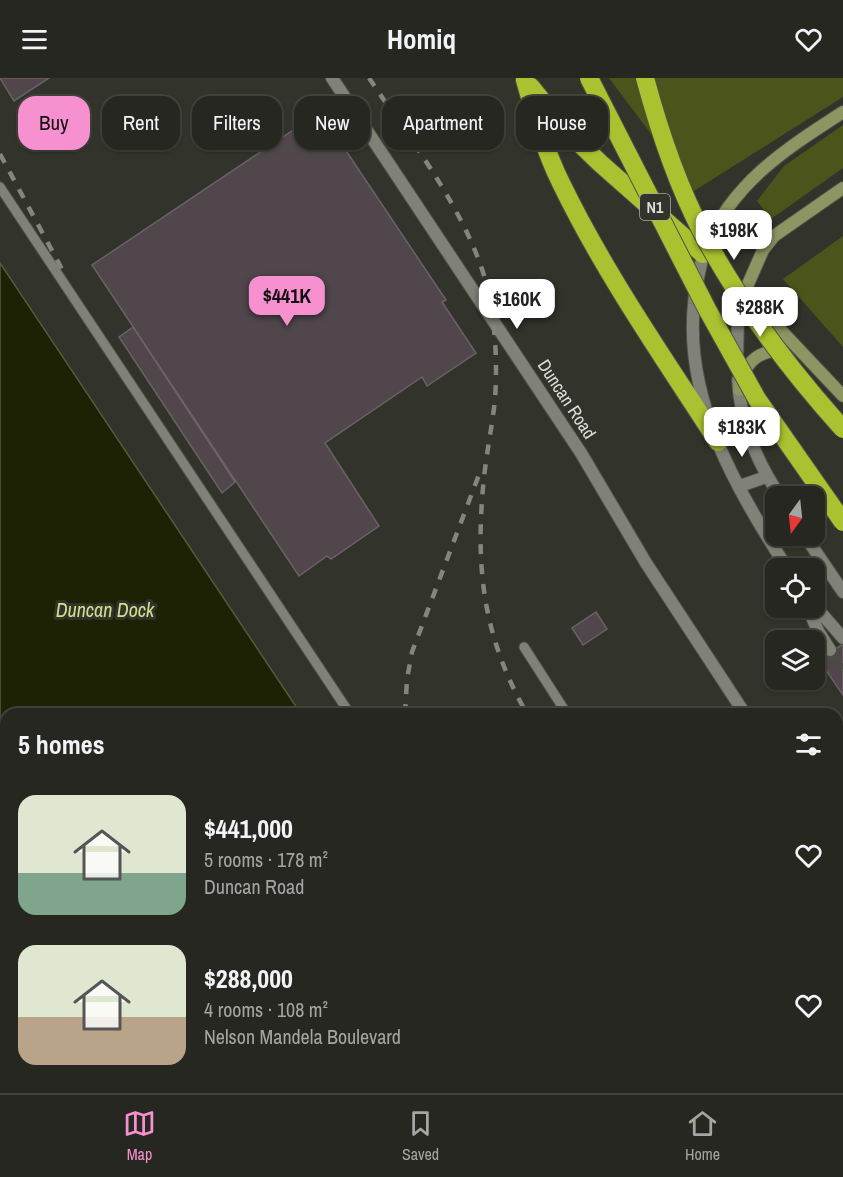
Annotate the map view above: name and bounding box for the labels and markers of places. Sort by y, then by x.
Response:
pin: $198K [692,210,776,261]
pin: $441K [245,276,329,327]
pin: $160K [475,279,559,330]
pin: $288K [718,287,802,338]
pin: $183K [700,407,784,458]

